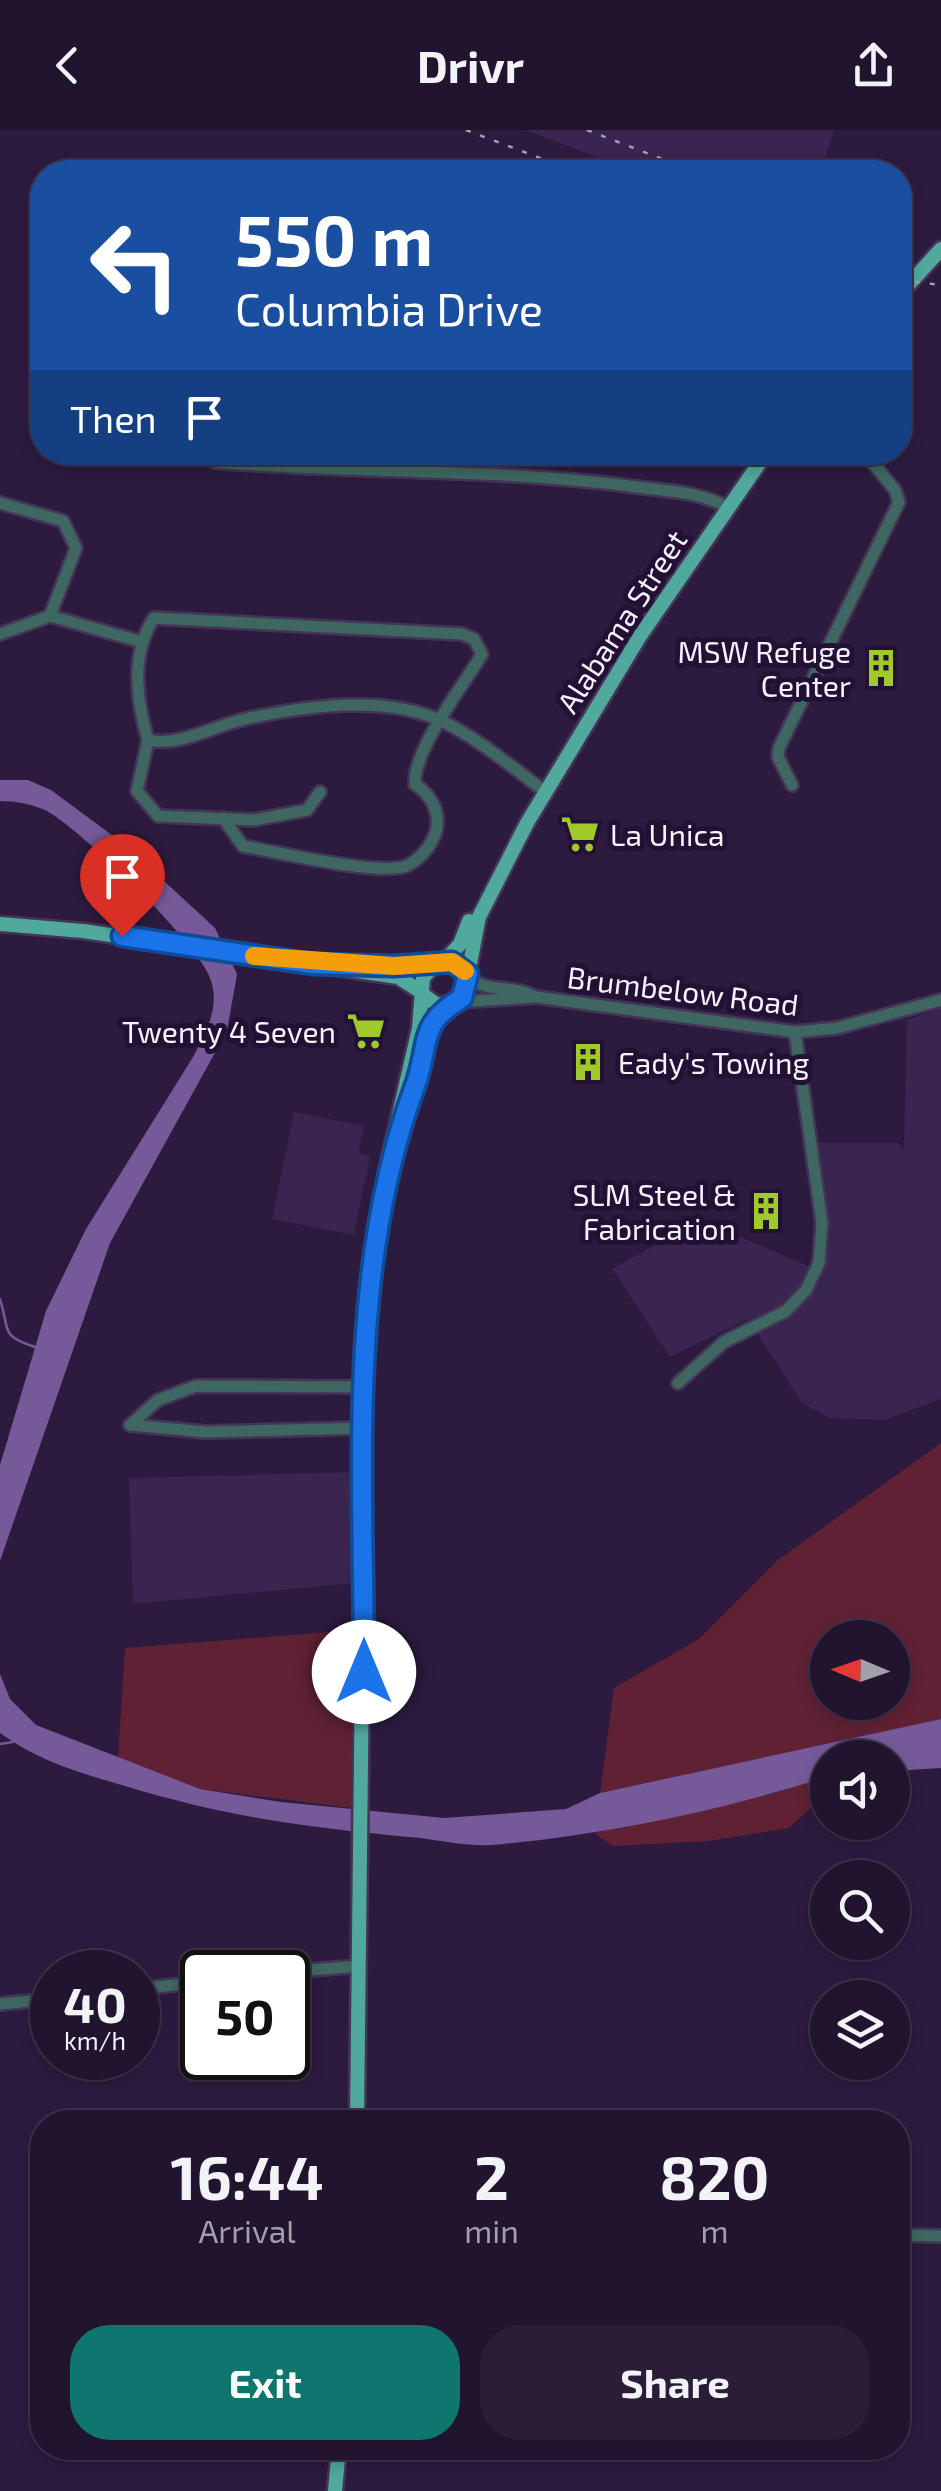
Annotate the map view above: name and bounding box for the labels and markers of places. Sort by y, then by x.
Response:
place label: MSW Refuge Center [677,633,851,703]
building icon: MSW Refuge Center [860,647,902,689]
supermarket icon: La Unica [559,813,601,855]
place label: La Unica [610,816,725,852]
pin [80,834,165,937]
supermarket icon: Twenty 4 Seven [345,1010,387,1052]
place label: Twenty 4 Seven [122,1013,336,1049]
building icon: Eady's Towing [567,1041,609,1083]
place label: Eady's Towing [618,1044,809,1080]
place label: SLM Steel & Fabrication [572,1176,736,1246]
building icon: SLM Steel & Fabrication [745,1190,787,1232]

